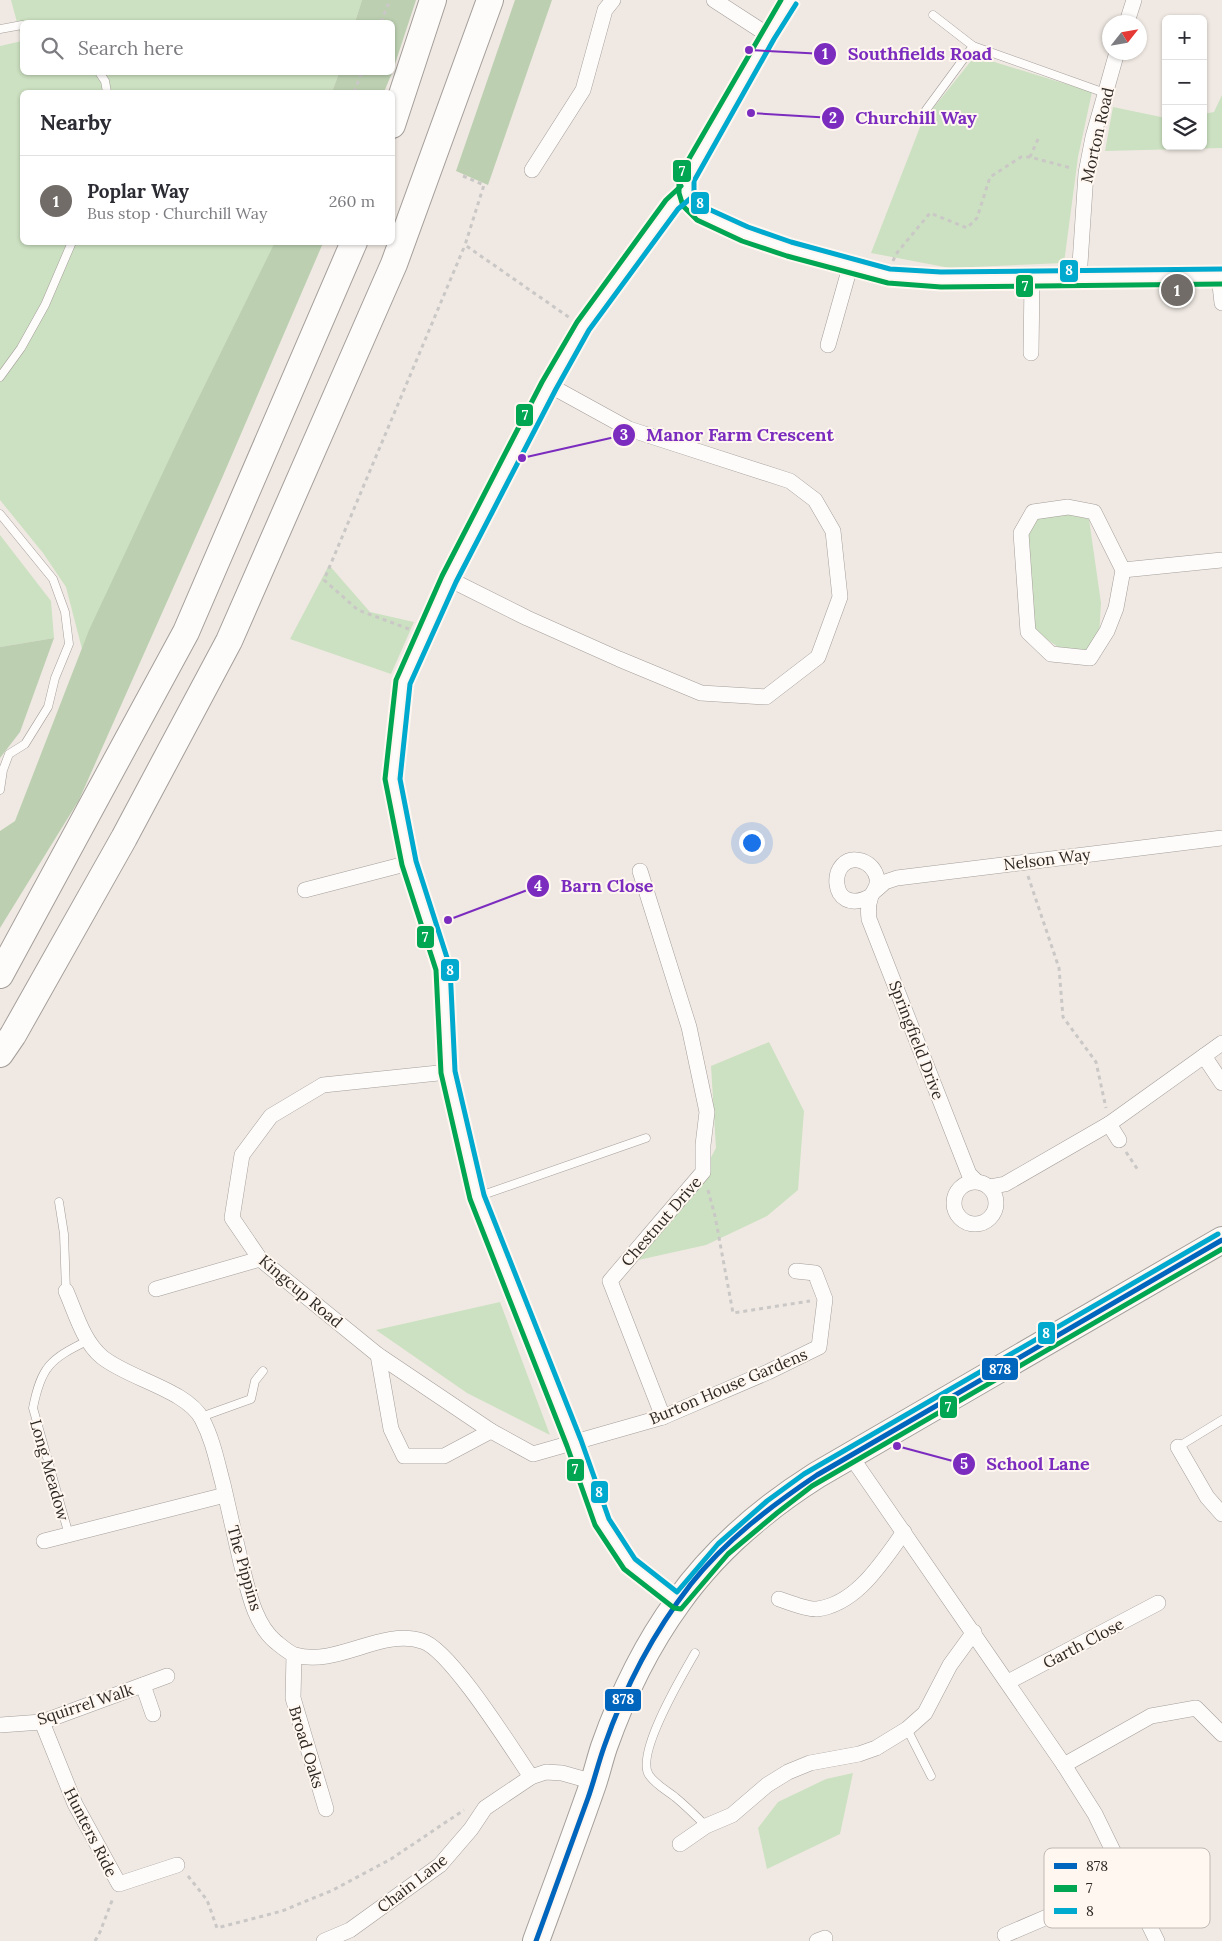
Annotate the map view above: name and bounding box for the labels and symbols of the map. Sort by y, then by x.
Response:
north arrow [1102,15,1147,60]
callout: Southfields Road [813,37,1003,70]
text: Southfields Road [848,42,993,65]
text: 1 [822,44,828,63]
street label: Morton Road [1076,85,1118,185]
callout: Churchill Way [820,102,987,135]
text: Churchill Way [855,106,977,129]
text: 2 [829,108,837,127]
line badge: 7 [672,159,692,183]
text: 7 [679,162,686,180]
line badge: 8 [690,191,710,215]
text: 8 [696,194,704,212]
line badge: 8 [1059,259,1079,283]
text: 8 [1065,261,1073,279]
pin: 1 [1161,271,1193,309]
line badge: 7 [1015,274,1034,298]
text: 7 [1022,277,1029,295]
line badge: 7 [515,403,534,427]
text: 7 [522,406,529,424]
callout: Manor Farm Crescent [611,418,844,451]
text: Manor Farm Crescent [646,423,834,446]
text: 3 [620,425,628,444]
your location [739,830,765,856]
street label: Nelson Way [1002,844,1092,874]
callout: Barn Close [526,869,663,902]
text: Barn Close [561,874,654,897]
text: 4 [534,876,542,895]
line badge: 7 [416,925,435,949]
text: 7 [422,928,429,946]
line badge: 8 [440,958,460,982]
text: 8 [446,961,454,979]
street label: Springfield Drive [885,978,949,1103]
street label: Chestnut Drive [616,1172,706,1270]
street label: Kingcup Road [255,1250,347,1332]
line badge: 8 [1037,1321,1056,1345]
text: 8 [1042,1324,1050,1342]
street label: Burton House Gardens [646,1344,810,1428]
line badge: 878 [981,1357,1019,1381]
text: 878 [989,1360,1011,1378]
line badge: 7 [939,1395,958,1419]
text: 7 [945,1398,952,1416]
street label: Long Meadow [26,1417,74,1523]
callout: School Lane [951,1448,1100,1481]
text: School Lane [986,1452,1090,1475]
text: 5 [960,1454,968,1473]
line badge: 7 [566,1458,585,1482]
text: 7 [572,1460,579,1478]
line badge: 8 [590,1480,609,1504]
text: 8 [595,1483,603,1501]
street label: The Pippins [223,1523,267,1613]
street label: Garth Close [1039,1613,1127,1673]
street label: Squirrel Walk [34,1679,136,1729]
line badge: 878 [604,1688,642,1712]
text: 878 [612,1690,634,1708]
street label: Broad Oaks [285,1703,329,1791]
street label: Hunters Ride [60,1784,122,1880]
legend [1044,1848,1210,1928]
street label: Chain Lane [373,1849,451,1917]
text: 878 [1086,1857,1108,1875]
text: 7 [1086,1879,1093,1897]
text: 8 [1086,1902,1094,1920]

